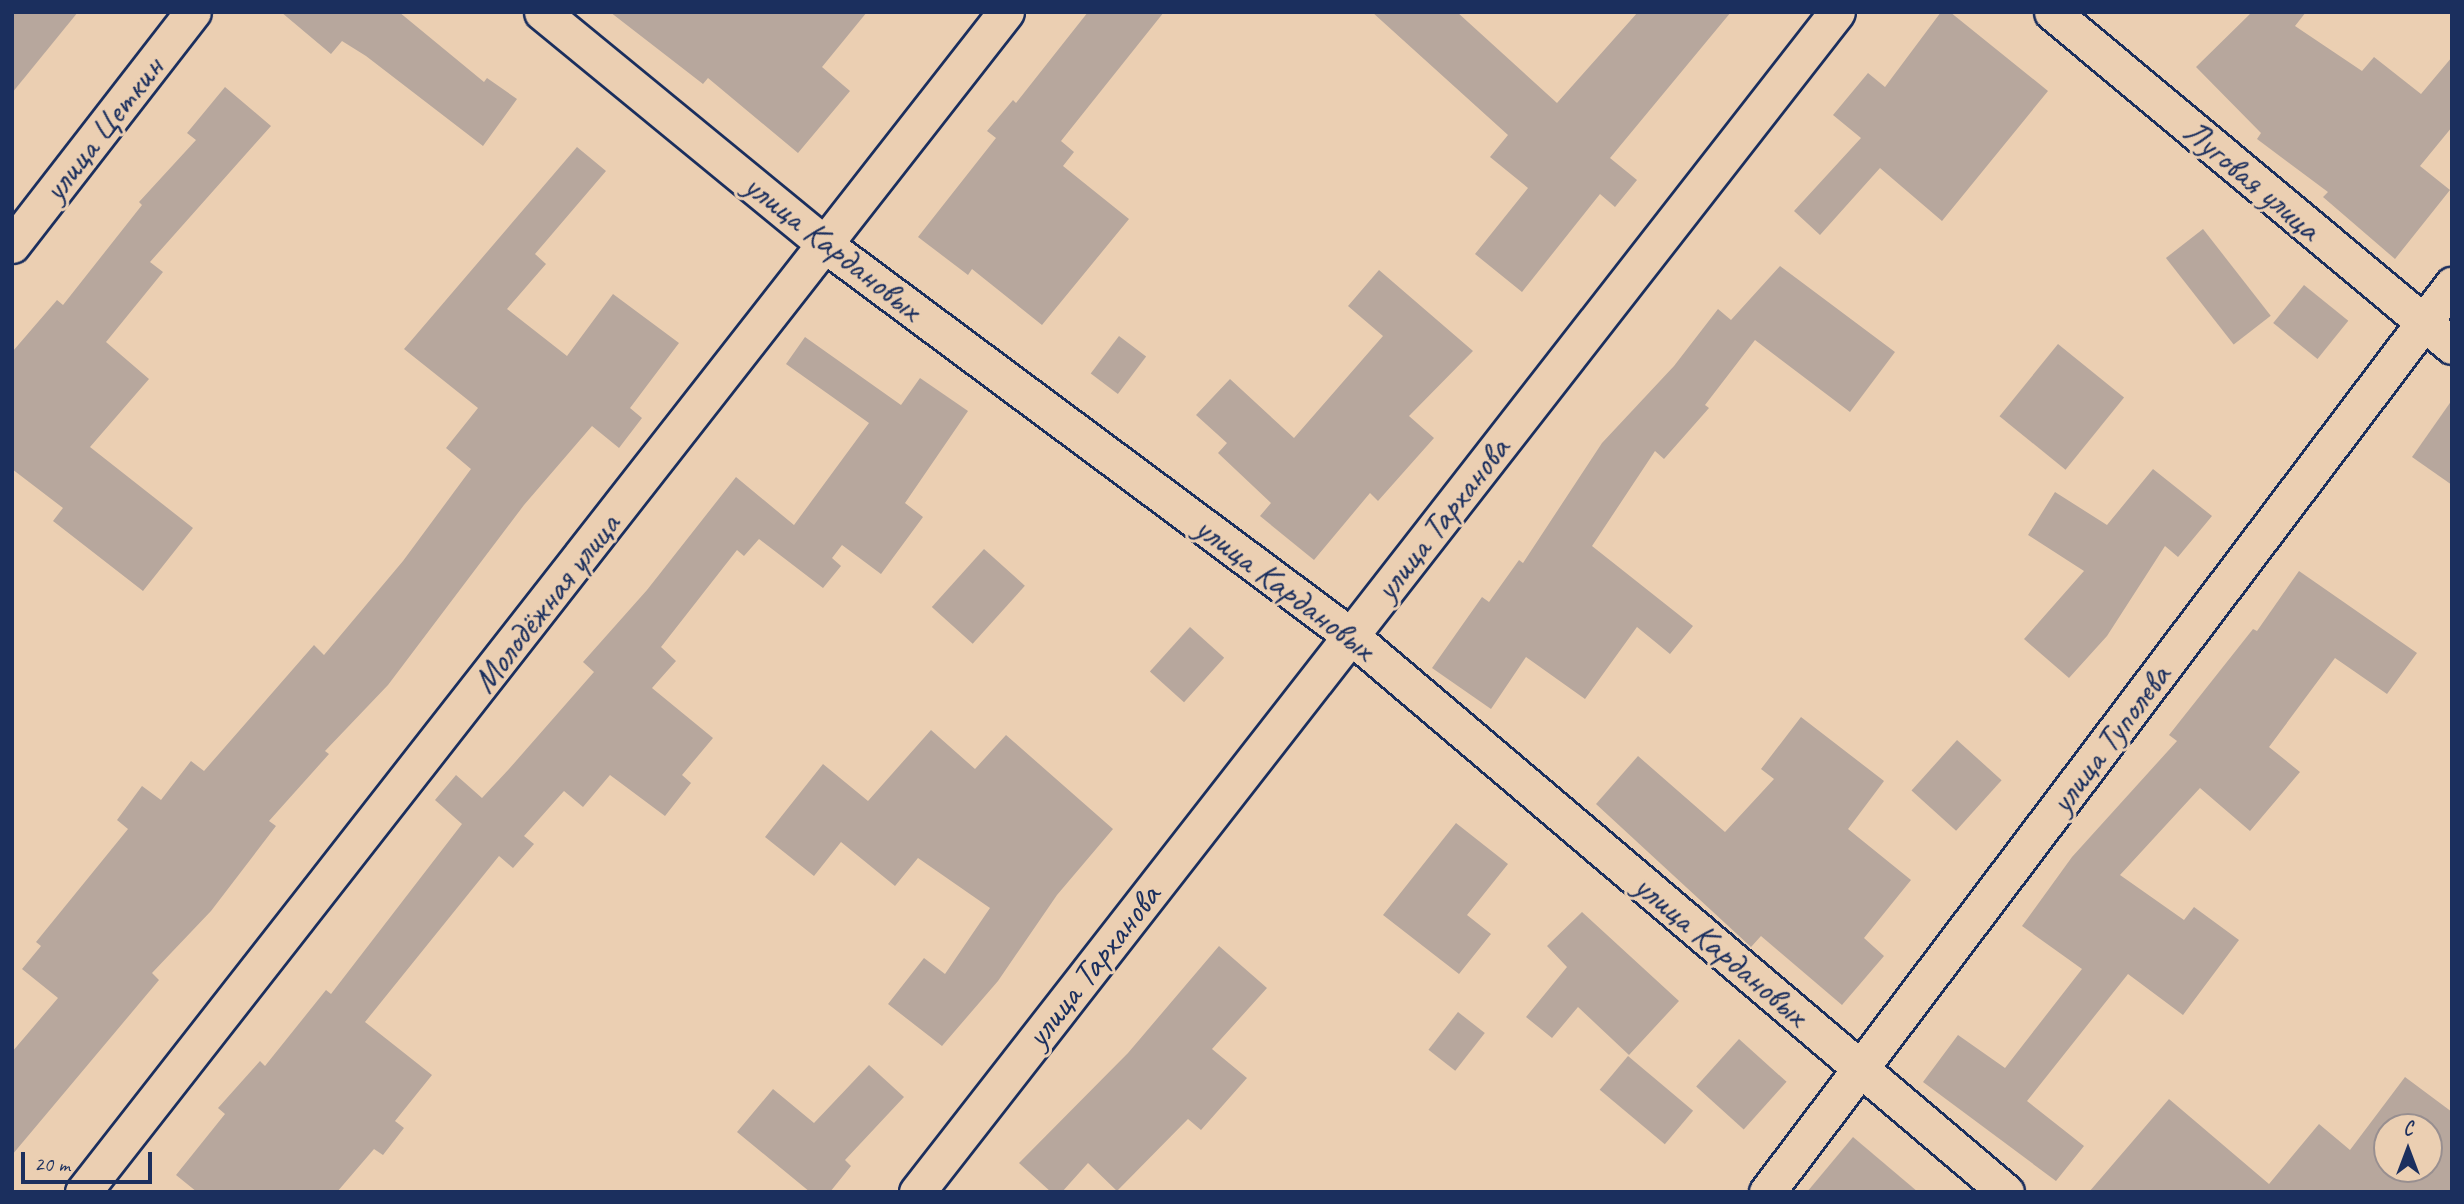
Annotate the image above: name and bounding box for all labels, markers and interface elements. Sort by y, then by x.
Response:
street label: улица Цеткин [34,49,172,209]
street label: Луговая улица [2174,110,2330,250]
street label: улица Кардановых [737,165,929,329]
street label: улица Тарханова [1365,429,1519,609]
street label: Молодёжная улица [462,504,630,702]
street label: улица Кардановых [1188,508,1382,668]
street label: улица Туполева [2041,657,2179,821]
street label: улица Кардановых [1627,866,1815,1034]
street label: улица Тарханова [1016,876,1170,1056]
north arrow [2373,1113,2443,1183]
text: С [2403,1117,2413,1141]
scale bar [24,1138,156,1182]
text: 20 m [34,1151,70,1177]

